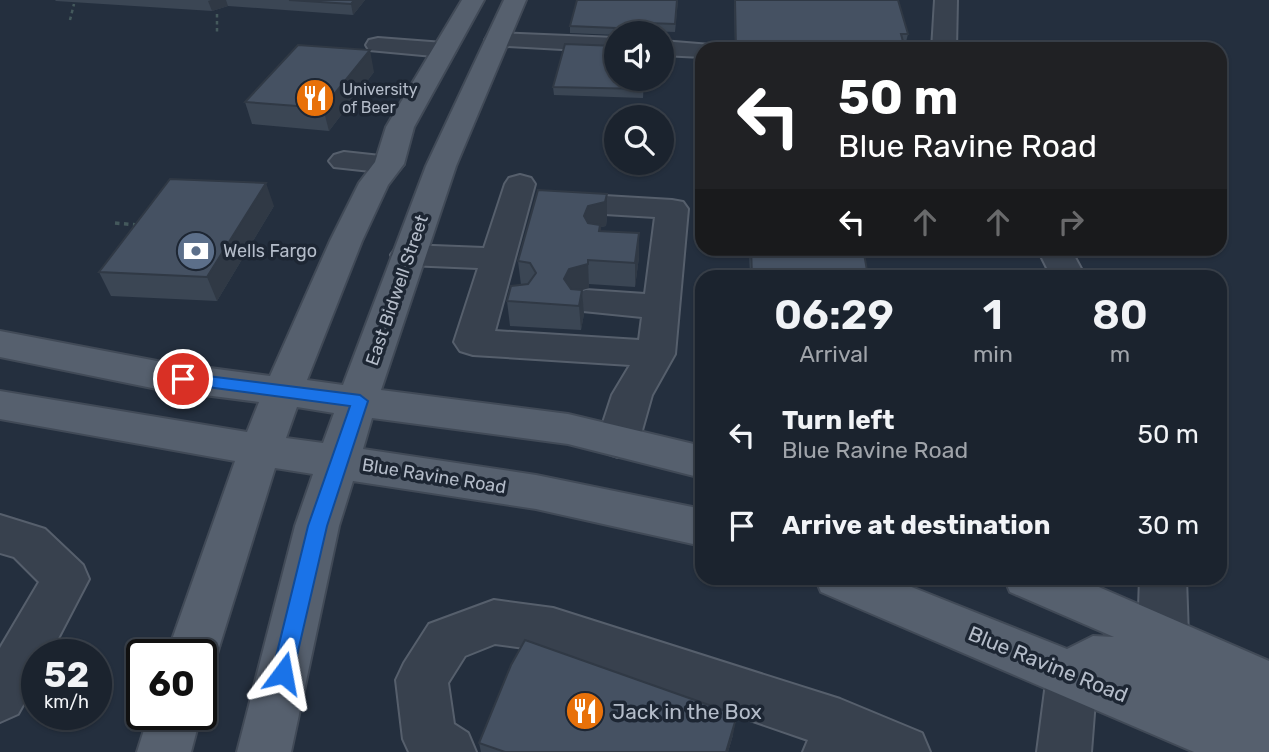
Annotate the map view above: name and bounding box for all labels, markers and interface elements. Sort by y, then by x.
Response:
map controls [604,21,674,175]
button: sound [604,21,674,91]
text: 50 m [838,68,958,126]
icon: left [723,70,814,161]
restaurant icon: University of Beer [294,77,336,119]
place label: University of Beer [342,80,418,117]
button: search [604,105,674,175]
text: Blue Ravine Road [838,127,1097,165]
icon: left [833,203,871,241]
icon: ahead [906,203,944,241]
icon: ahead [979,203,1017,241]
icon: right [1052,203,1090,241]
street label: East Bidwell Street [361,212,433,368]
bank icon: Wells Fargo [175,230,217,272]
place label: Wells Fargo [223,240,317,262]
text: 06:29 [774,290,894,340]
text: 1 [983,290,1003,340]
text: 80 [1092,290,1148,340]
text: Arrival [799,340,868,368]
text: min [973,340,1013,368]
text: m [1110,340,1130,368]
pin [153,349,213,409]
icon: arrive [164,360,202,398]
text: Turn left [782,405,894,436]
icon: left [723,416,761,454]
text: 50 m [1138,419,1199,450]
text: Blue Ravine Road [782,436,968,464]
street label: Blue Ravine Road [360,454,508,498]
icon: arrive [723,507,761,545]
text: Arrive at destination [782,510,1050,541]
text: 30 m [1137,510,1199,541]
street label: Blue Ravine Road [965,621,1131,707]
position arrow [246,636,320,710]
speed limit sign: 60 [126,639,217,730]
text: 52 [44,654,89,696]
restaurant icon: Jack in the Box [564,690,606,732]
text: km/h [44,691,89,713]
place label: Jack in the Box [612,699,762,724]

